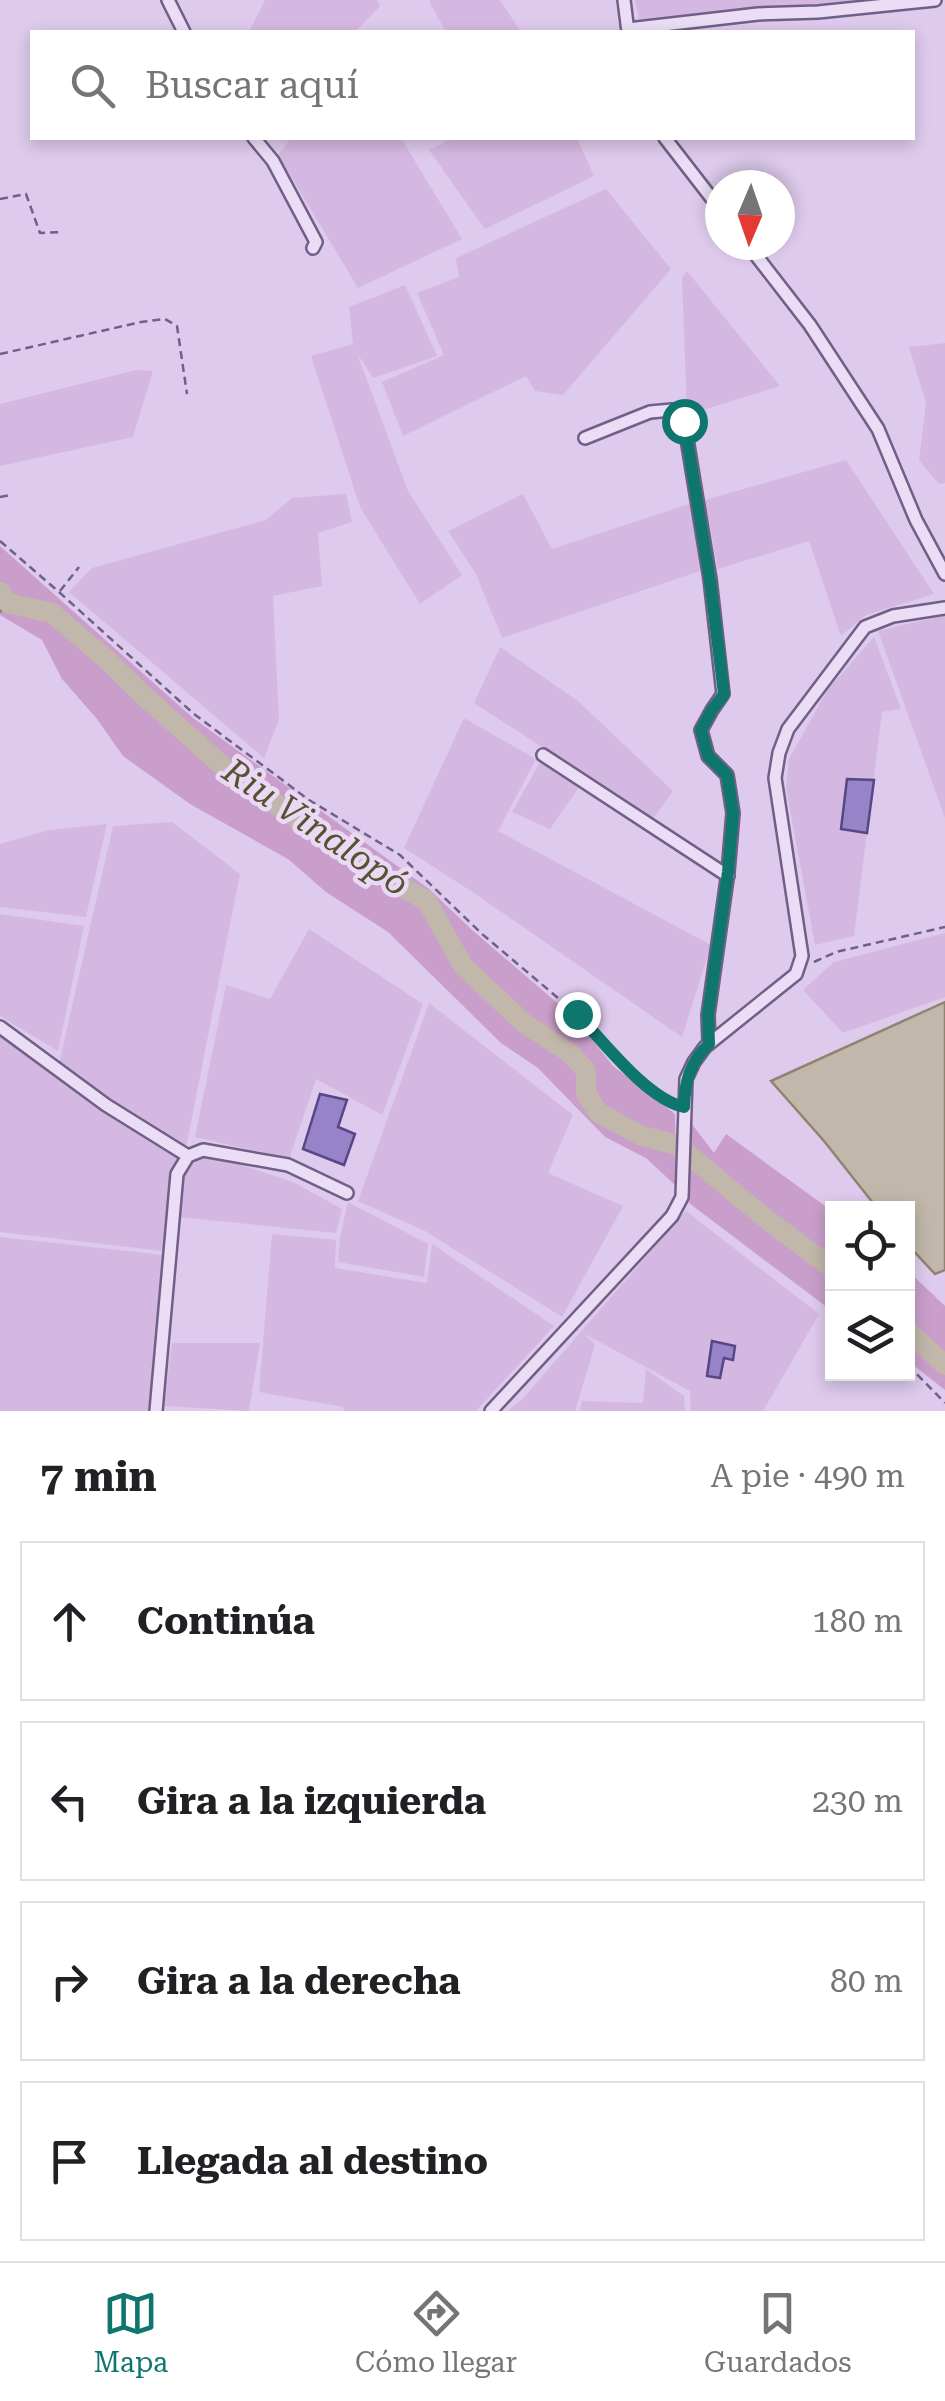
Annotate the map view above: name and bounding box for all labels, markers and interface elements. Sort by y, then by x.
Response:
search box [30,30,915,140]
icon: search [65,58,120,113]
text: Buscar aquí [145,63,359,107]
north arrow [705,170,795,260]
route start [662,399,708,445]
water label: Riu Vinalopó [214,750,416,905]
route end [555,992,601,1038]
map controls [825,1201,915,1381]
button: locate [825,1201,915,1291]
button: layers [825,1291,915,1381]
text: 7 min [40,1452,157,1501]
text: A pie · 490 m [711,1457,905,1495]
icon: ahead [42,1594,97,1649]
text: Continúa [137,1599,315,1643]
text: 180 m [812,1602,903,1640]
icon: left [42,1774,97,1829]
text: Gira a la izquierda [137,1779,486,1823]
text: 230 m [812,1782,903,1820]
icon: right [42,1954,97,2009]
text: Gira a la derecha [137,1959,461,2003]
text: 80 m [830,1962,903,2000]
icon: arrive [42,2134,97,2189]
text: Llegada al destino [137,2139,488,2183]
tab: Mapa [93,2286,168,2379]
tab: Cómo llegar [355,2286,517,2379]
tab: Guardados [704,2286,852,2379]

